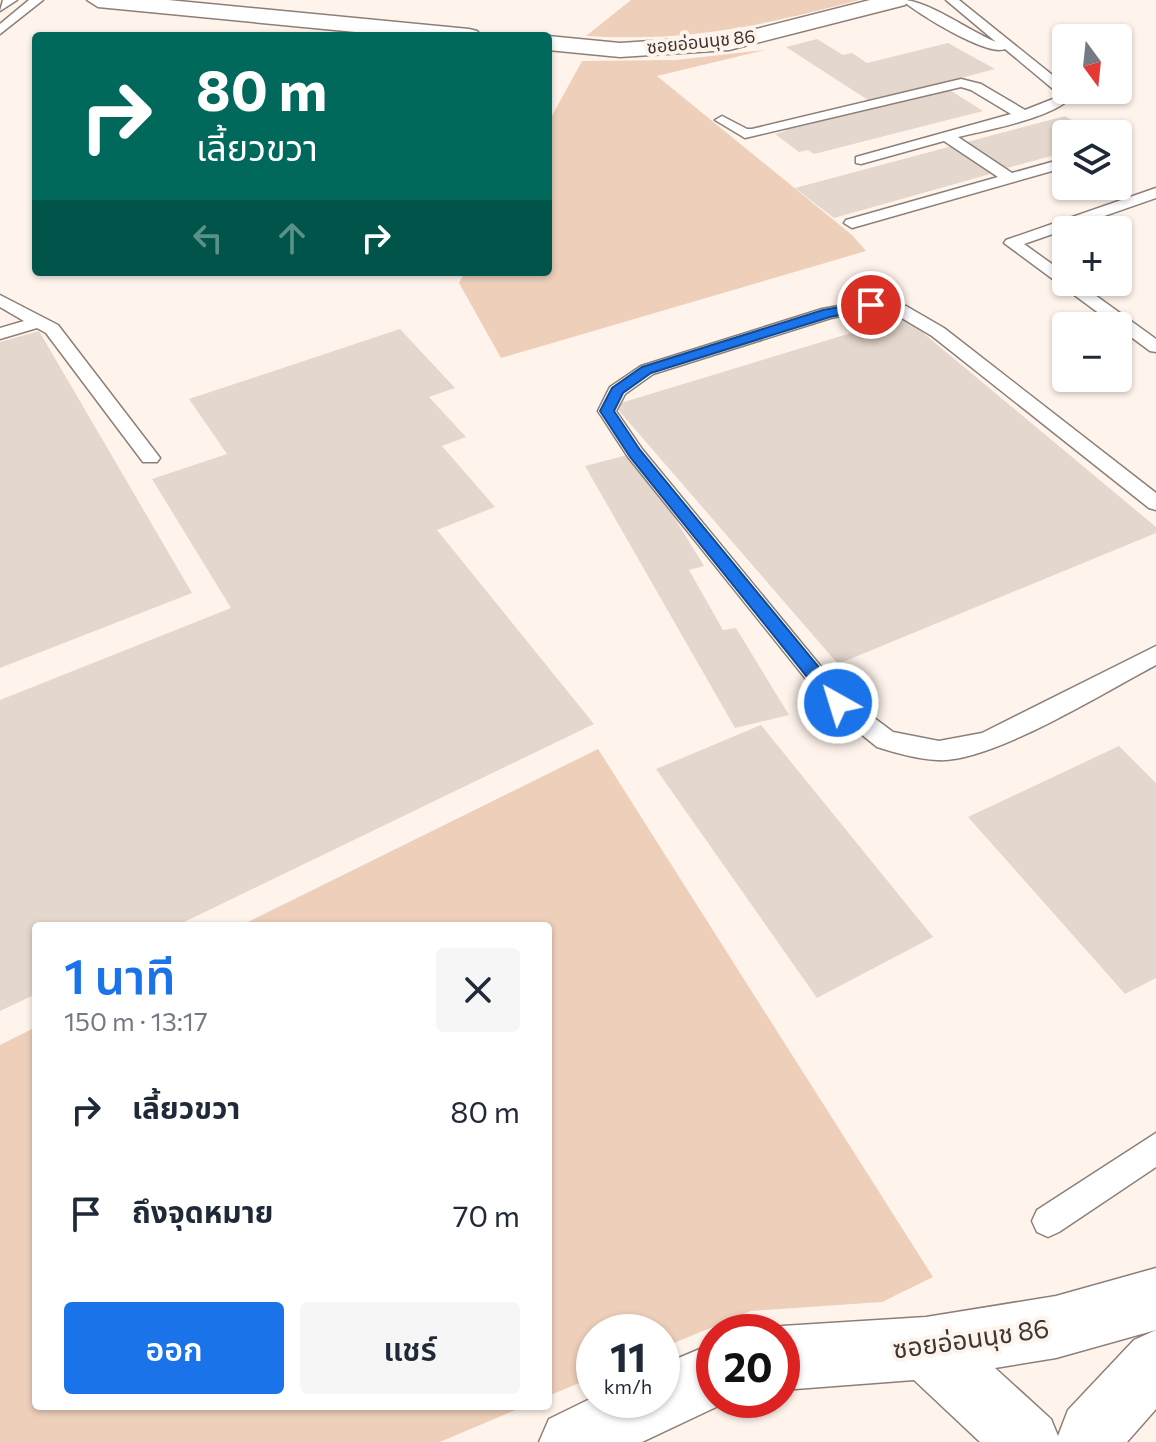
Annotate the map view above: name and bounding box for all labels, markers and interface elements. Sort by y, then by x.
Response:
street label: ซอยอ่อนนุช 86 [646,24,756,59]
north arrow [1052,24,1132,104]
map controls [1052,24,1132,392]
text: 80 m [196,54,327,123]
icon: right [64,64,168,168]
button: layers [1052,120,1132,200]
text: เลี้ยวขวา [196,124,318,168]
icon: left [186,216,230,260]
icon: ahead [270,216,314,260]
icon: right [354,216,398,260]
button: + [1052,216,1132,296]
pin [837,271,905,339]
icon: arrive [849,283,893,327]
button: − [1052,312,1132,392]
position arrow [796,661,880,745]
text: 1 นาที [64,945,176,1004]
button: close [436,948,520,1032]
text: 150 m · 13:17 [64,1005,208,1036]
icon: right [64,1088,108,1132]
text: เลี้ยวขวา [132,1088,240,1125]
text: 80 m [450,1092,520,1129]
icon: arrive [64,1192,108,1236]
text: ถึงจุดหมาย [132,1192,273,1229]
text: 70 m [453,1196,520,1233]
button: ออก [64,1302,284,1394]
button: แชร์ [300,1302,520,1394]
street label: ซอยอ่อนนุช 86 [891,1311,1051,1366]
speed limit sign: 20 [696,1314,800,1418]
text: 11 [610,1331,646,1380]
text: km/h [604,1374,652,1398]

